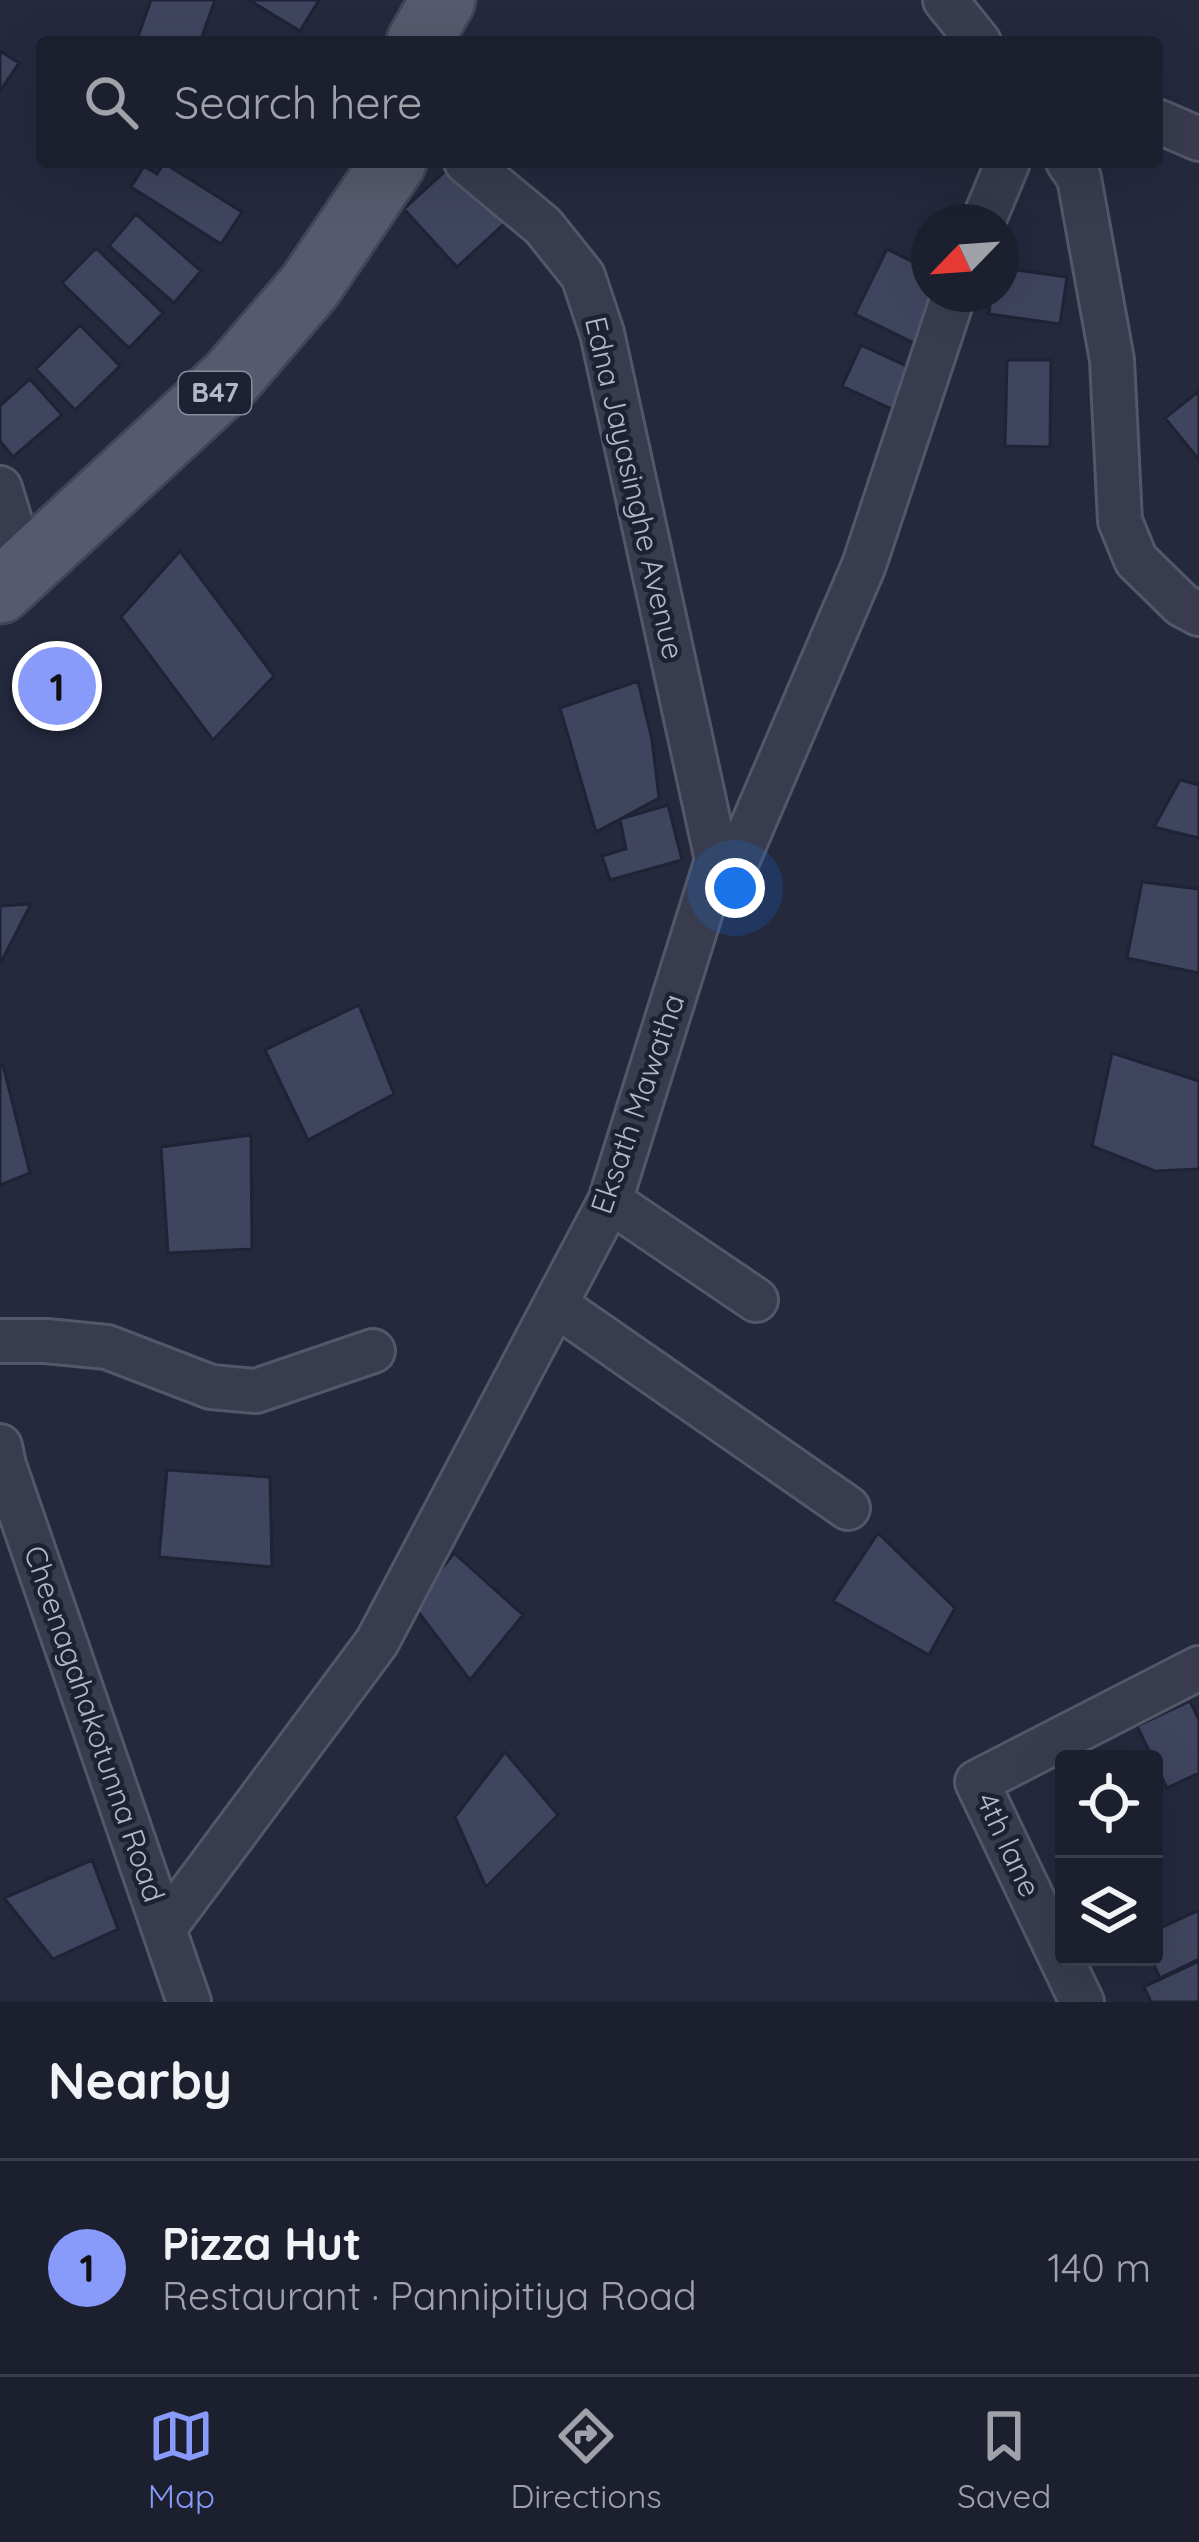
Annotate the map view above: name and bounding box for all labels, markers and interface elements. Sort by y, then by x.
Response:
search box [36,36,1163,168]
icon: search [78,69,144,135]
text: Search here [174,74,422,130]
north arrow [911,204,1019,312]
street label: Edna Jayasinghe Avenue [577,313,693,663]
road number: B47 [179,372,251,414]
pin: 1 [18,641,96,731]
your location [705,858,765,918]
street label: Eksath Mawatha [582,989,692,1219]
street label: Cheenagahakotunna Road [16,1541,174,1907]
map controls [1055,1750,1163,1966]
button: locate [1055,1750,1163,1858]
street label: 4th lane [968,1786,1049,1903]
button: layers [1055,1858,1163,1966]
text: Nearby [48,2048,232,2112]
text: Pizza Hut [162,2215,361,2271]
text: 1 [79,2243,95,2292]
text: 140 m [1047,2243,1151,2292]
text: Restaurant · Pannipitiya Road [162,2271,697,2320]
tab: Map [148,2403,215,2516]
tab: Directions [510,2403,662,2516]
tab: Saved [957,2403,1051,2516]

